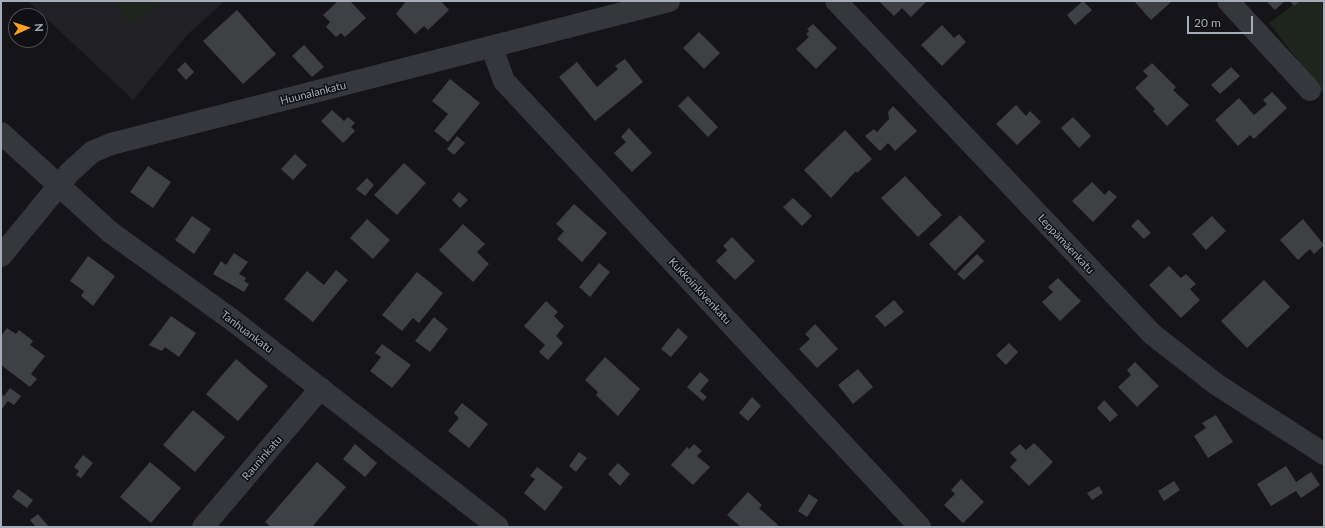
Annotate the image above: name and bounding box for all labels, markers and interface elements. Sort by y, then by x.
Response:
north arrow [8,8,48,48]
scale bar [1189,8,1255,34]
text: 20 m [1194,15,1221,30]
text: N [33,23,46,32]
street label: Huunalankatu [279,78,347,108]
street label: Leppämäenkatu [1035,212,1097,276]
street label: Kukkoinkivenkatu [666,255,734,327]
street label: Tanhuankatu [218,308,276,356]
street label: Rauninkatu [239,433,285,483]

